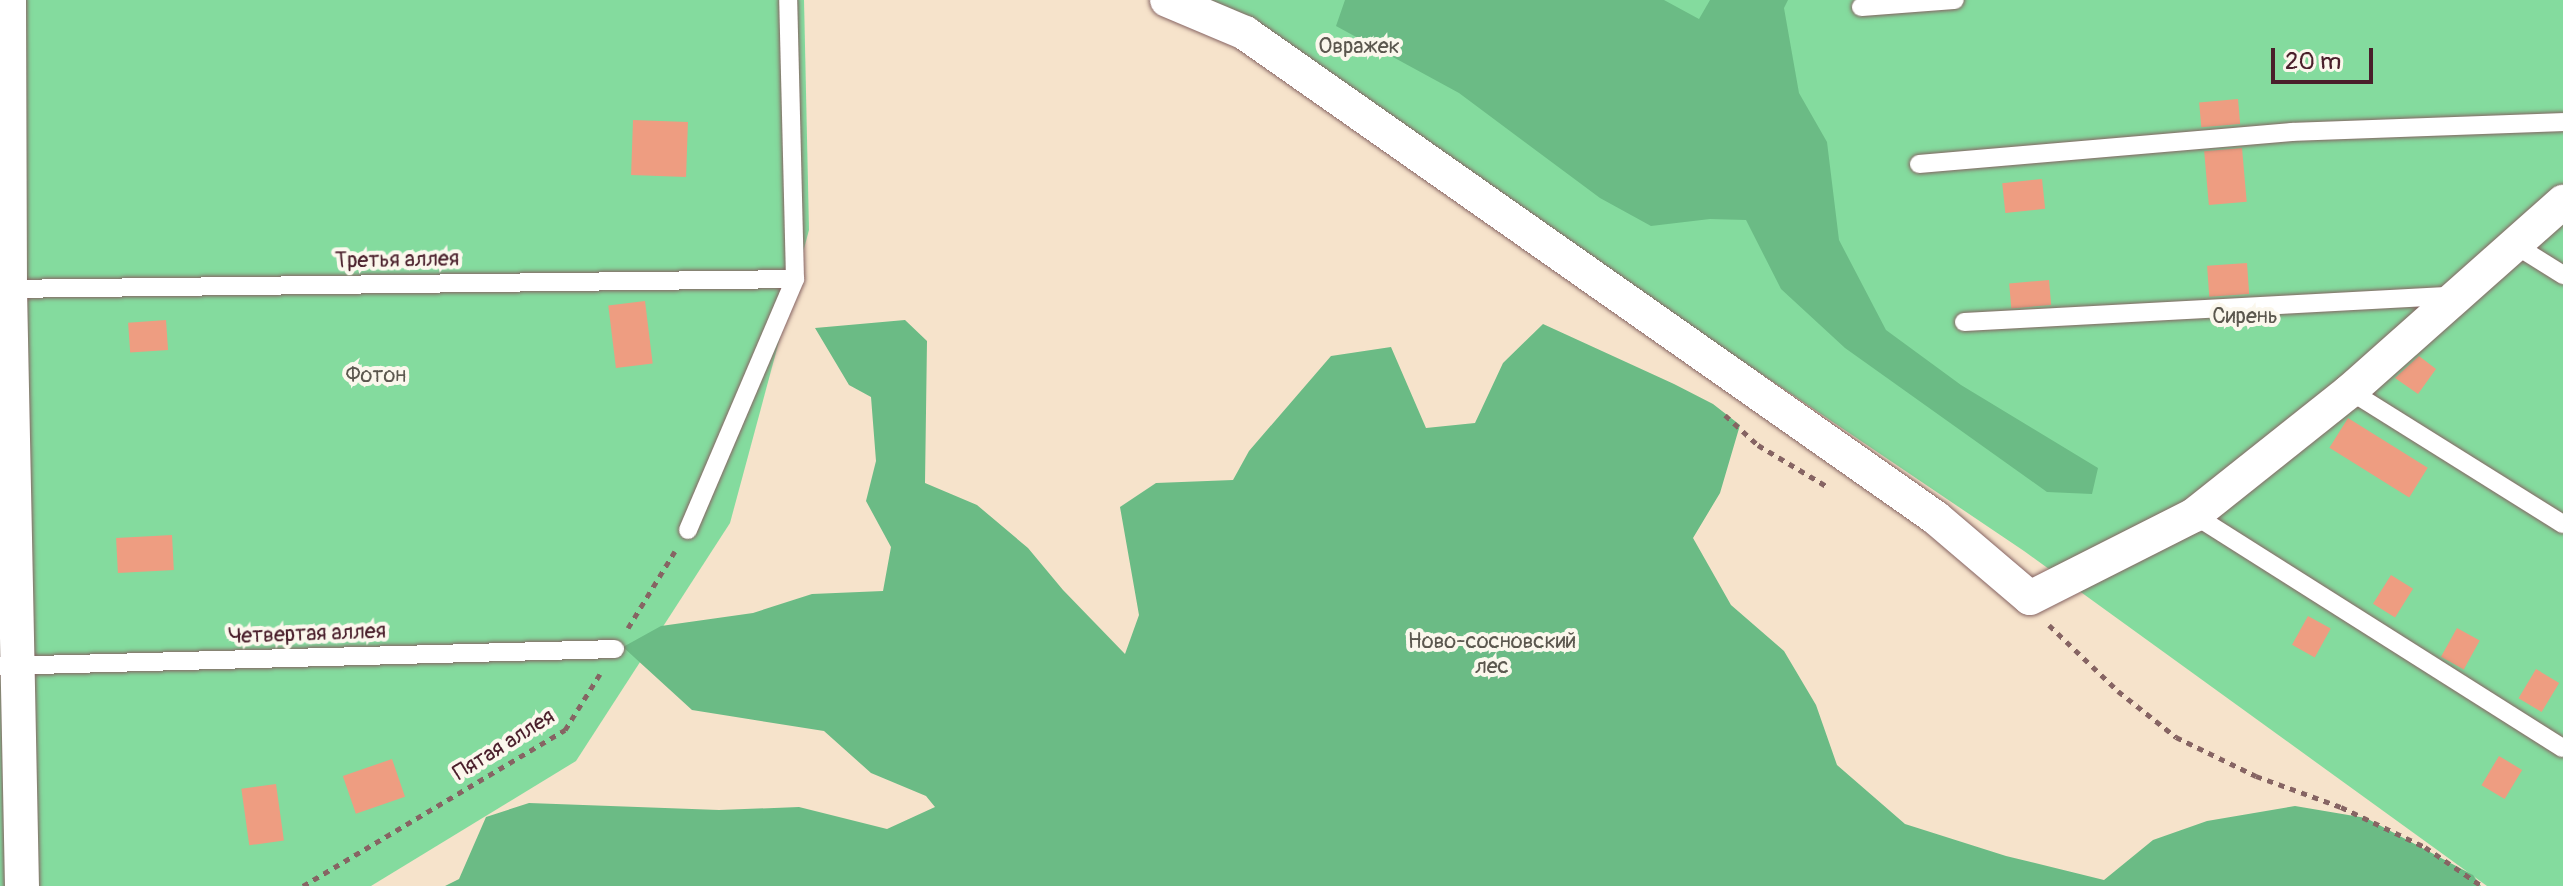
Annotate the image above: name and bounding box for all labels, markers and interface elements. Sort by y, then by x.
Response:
scale bar [2275,32,2377,82]
park label: Овражек [1318,34,1400,60]
text: 20 m [2285,47,2341,76]
street label: Третья аллея [335,246,459,274]
park label: Сирень [2212,304,2278,330]
park label: Фотон [346,363,406,389]
street label: Четвертая аллея [228,618,386,650]
park label: Ново-сосновский лес [1408,628,1576,680]
street label: Пятая аллея [448,703,560,787]

